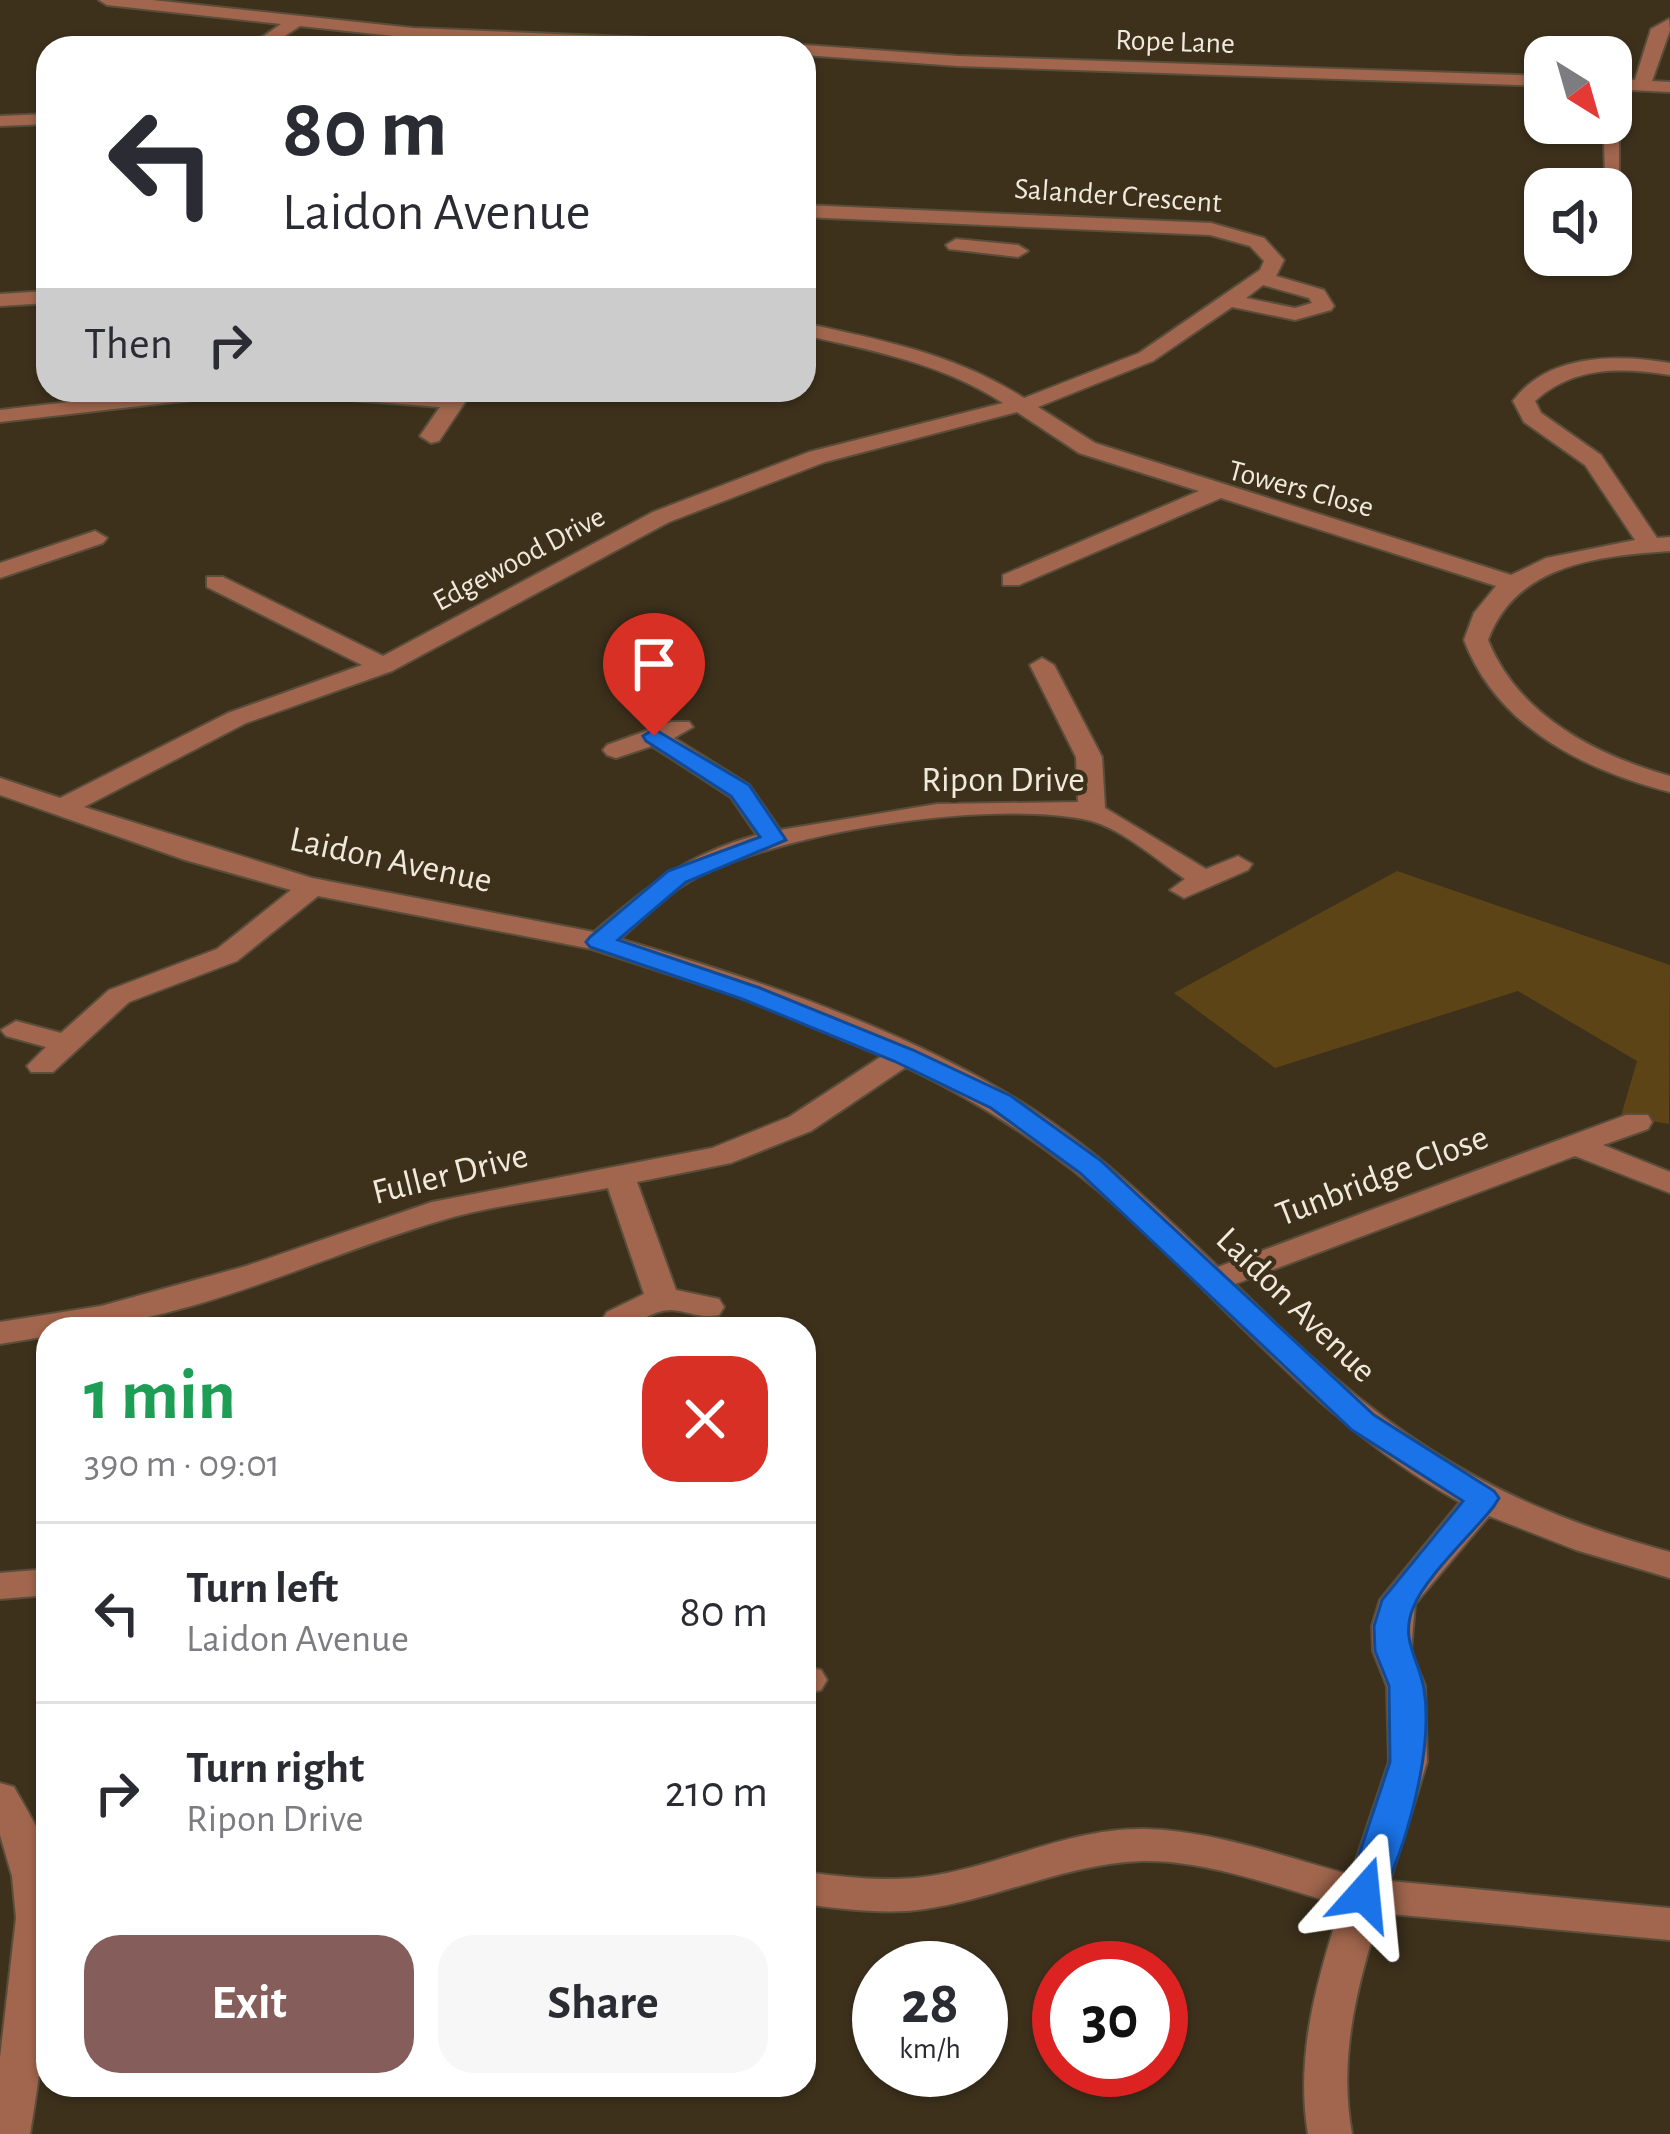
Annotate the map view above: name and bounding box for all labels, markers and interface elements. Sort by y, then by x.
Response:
street label: Rope Lane [1115,25,1235,59]
north arrow [1524,36,1632,144]
map controls [1524,36,1632,276]
icon: left [84,84,240,240]
text: 80 m [282,88,448,172]
button: sound [1524,168,1632,276]
street label: Salander Crescent [1013,174,1223,218]
text: Laidon Avenue [282,186,591,240]
icon: right [197,312,263,378]
text: Then [84,322,173,367]
street label: Towers Close [1225,455,1377,523]
street label: Edgewood Drive [428,501,610,617]
pin [603,613,705,736]
icon: arrive [621,631,687,697]
street label: Ripon Drive [921,762,1085,798]
street label: Laidon Avenue [287,821,495,899]
street label: Tunbridge Close [1271,1119,1493,1233]
street label: Fuller Drive [368,1137,532,1211]
street label: Laidon Avenue [1209,1221,1383,1389]
button: close [642,1356,768,1482]
text: 1 min [84,1360,236,1432]
text: 390 m · 09:01 [84,1445,280,1484]
text: Turn left [186,1566,338,1611]
icon: left [84,1580,150,1646]
text: 80 m [679,1590,768,1635]
text: Laidon Avenue [186,1620,409,1659]
text: Turn right [186,1746,364,1791]
icon: right [84,1760,150,1826]
text: 210 m [665,1770,768,1815]
text: Ripon Drive [186,1800,363,1839]
position arrow [1301,1831,1427,1957]
button: Exit [84,1935,414,2073]
button: Share [438,1935,768,2073]
speed limit sign: 30 [1032,1941,1188,2097]
text: 28 [901,1974,959,2034]
text: km/h [899,2034,961,2064]

